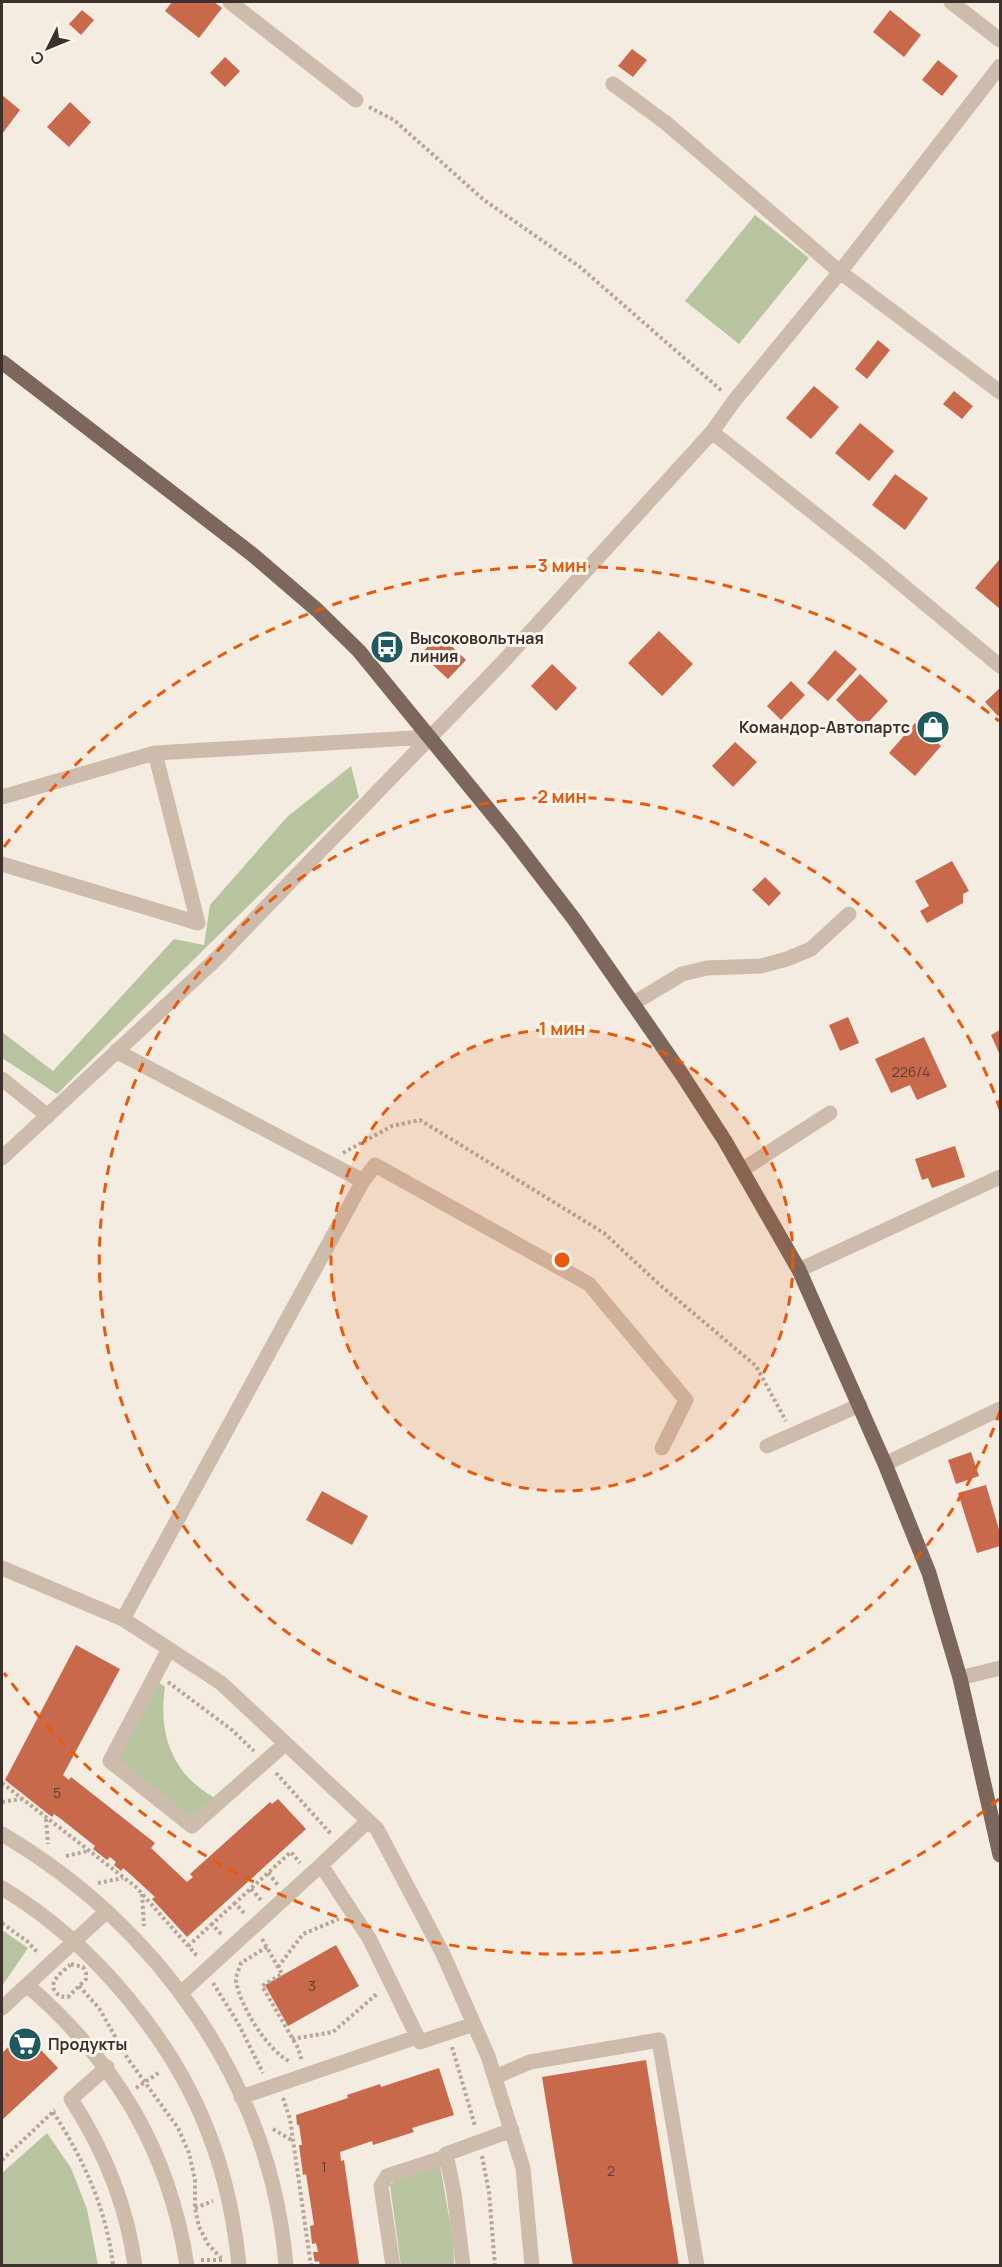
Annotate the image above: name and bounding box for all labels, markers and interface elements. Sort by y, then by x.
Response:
north arrow [18,18,78,78]
text: С [25,46,49,70]
text: 3 мин [537,553,587,577]
place label: Высоковольтная линия [410,627,544,667]
bus stop icon: Высоковольтная линия [369,629,405,665]
shop icon: Командор-Автопартс [915,709,951,745]
place label: Командор-Автопартс [739,716,910,738]
text: 2 мин [537,784,587,808]
text: 1 мин [539,1016,585,1040]
house number: 226/4 [892,1062,930,1081]
centre of rings [552,1250,572,1270]
house number: 5 [53,1783,61,1802]
house number: 3 [308,1976,316,1995]
supermarket icon: Продукты [7,2026,43,2062]
place label: Продукты [48,2033,127,2055]
house number: 1 [321,2157,327,2176]
house number: 2 [607,2161,615,2180]

